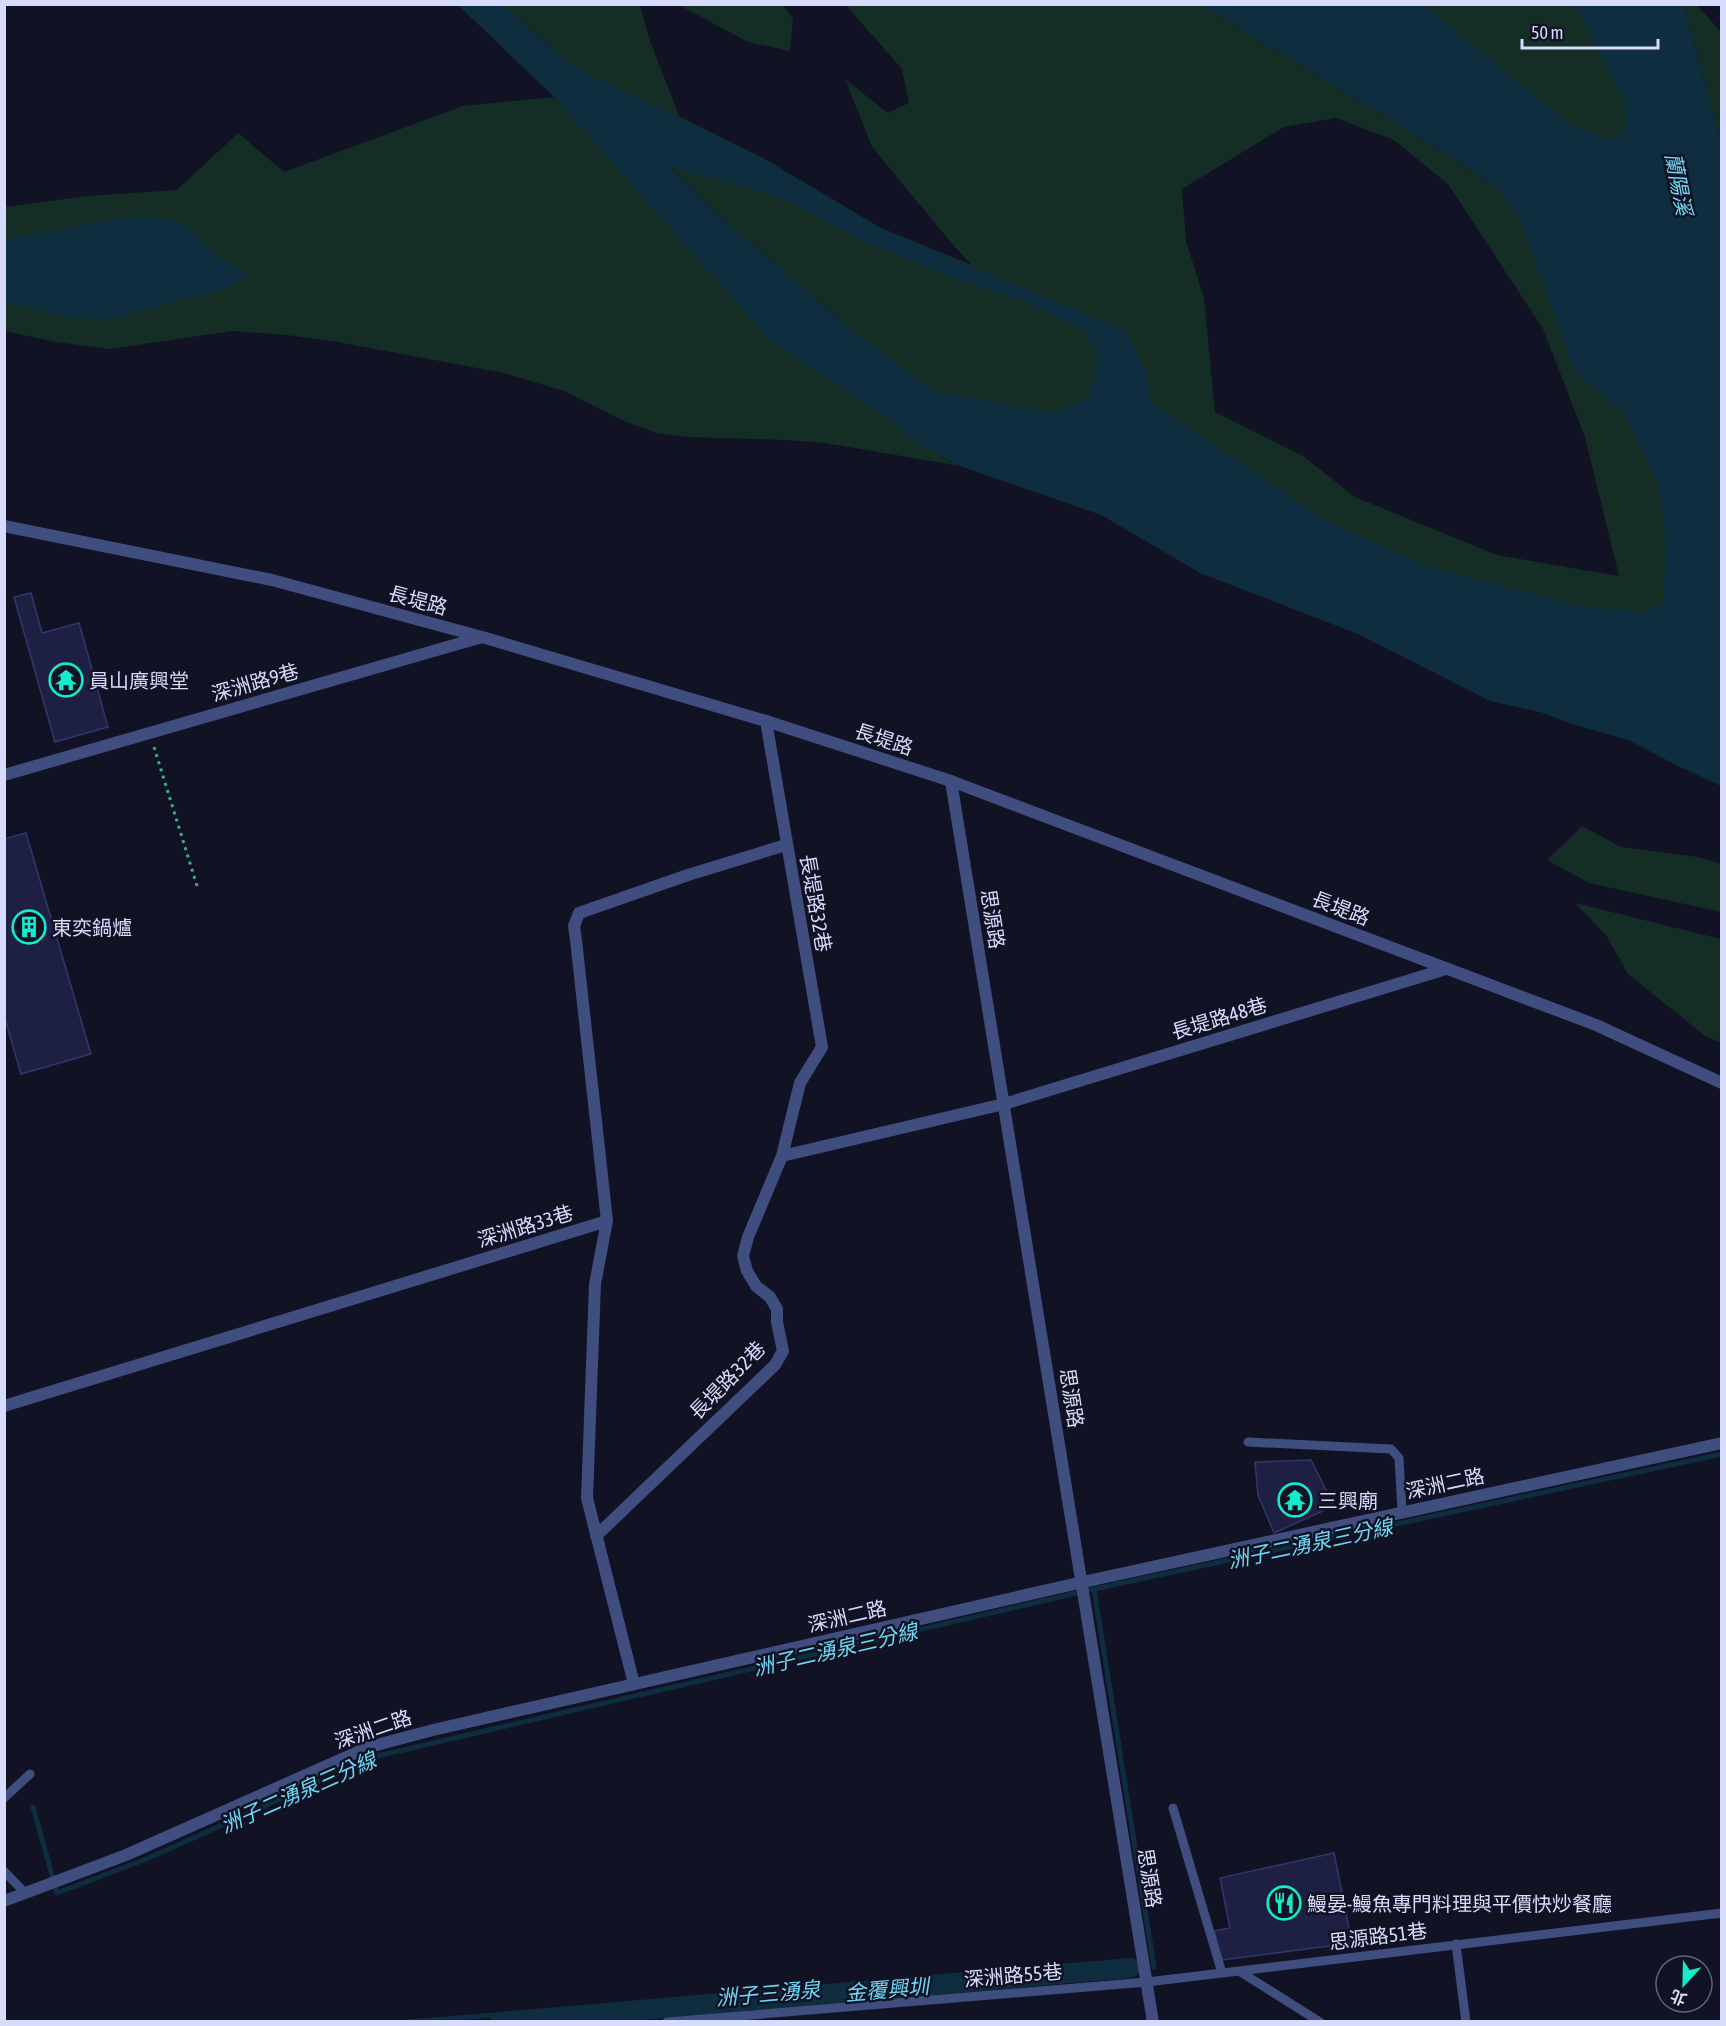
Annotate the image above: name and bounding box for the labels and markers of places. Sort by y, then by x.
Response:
temple icon: 員山廣興堂 [48,662,84,698]
place label: 員山廣興堂 [89,669,189,692]
building icon: 東奕鍋爐 [11,909,47,945]
place label: 東奕鍋爐 [52,916,132,939]
temple icon: 三興廟 [1277,1482,1313,1518]
place label: 三興廟 [1318,1489,1378,1512]
restaurant icon: 鰻晏-鰻魚專門料理與平價快炒餐廳 [1266,1885,1302,1921]
place label: 鰻晏-鰻魚專門料理與平價快炒餐廳 [1307,1892,1612,1915]

